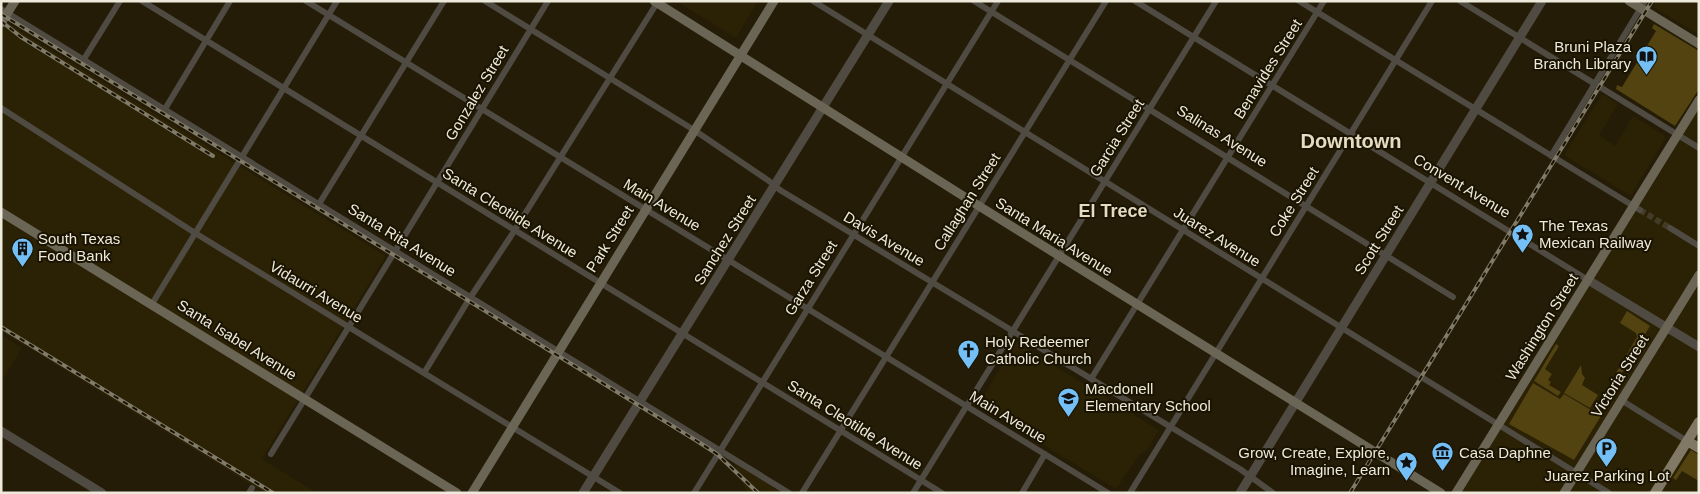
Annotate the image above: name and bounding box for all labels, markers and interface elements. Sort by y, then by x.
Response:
street label: Benavides Street [1230,15,1305,122]
place label: Bruni Plaza Branch Library [1533,38,1632,72]
street label: Gonzalez Street [442,42,512,143]
library icon: Bruni Plaza Branch Library [1635,44,1659,75]
street label: Garcia Street [1086,95,1148,180]
street label: Salinas Avenue [1174,101,1271,170]
district label: Downtown [1300,130,1402,152]
street label: Callaghan Street [930,149,1004,254]
street label: Convent Avenue [1411,150,1514,221]
street label: Coke Street [1265,163,1322,240]
street label: Santa Cleotilde Avenue [440,164,581,261]
street label: Main Avenue [621,175,704,234]
street label: Sanchez Street [690,191,759,288]
street label: Santa Maria Avenue [993,194,1116,280]
street label: Santa Rita Avenue [345,200,459,280]
district label: El Trece [1078,201,1148,221]
street label: Scott Street [1351,201,1407,277]
street label: Park Street [582,202,637,275]
street label: Juarez Avenue [1171,203,1264,270]
street label: Davis Avenue [841,208,928,269]
place label: The Texas Mexican Railway [1539,217,1652,251]
place icon: The Texas Mexican Railway [1511,223,1535,254]
place label: South Texas Food Bank [38,230,120,264]
building icon: South Texas Food Bank [10,236,34,267]
street label: Garza Street [781,236,841,318]
street label: Vidaurri Avenue [267,257,366,326]
street label: Washington Street [1502,269,1582,383]
street label: Santa Isabel Avenue [175,296,300,383]
street label: Victoria Street [1587,331,1652,420]
place label: Holy Redeemer Catholic Church [985,333,1092,367]
church icon: Holy Redeemer Catholic Church [957,339,981,370]
street label: Santa Cleotilde Avenue [785,376,926,473]
place label: Macdonell Elementary School [1085,380,1211,414]
school or university icon: Macdonell Elementary School [1057,386,1081,417]
street label: Main Avenue [967,387,1050,446]
parking icon: Juarez Parking Lot [1595,436,1619,467]
museum icon: Casa Daphne [1431,441,1455,472]
place label: Grow, Create, Explore, Imagine, Learn [1238,444,1390,478]
place label: Casa Daphne [1459,444,1551,461]
place icon: Grow, Create, Explore, Imagine, Learn [1394,450,1418,481]
place label: Juarez Parking Lot [1544,467,1670,484]

